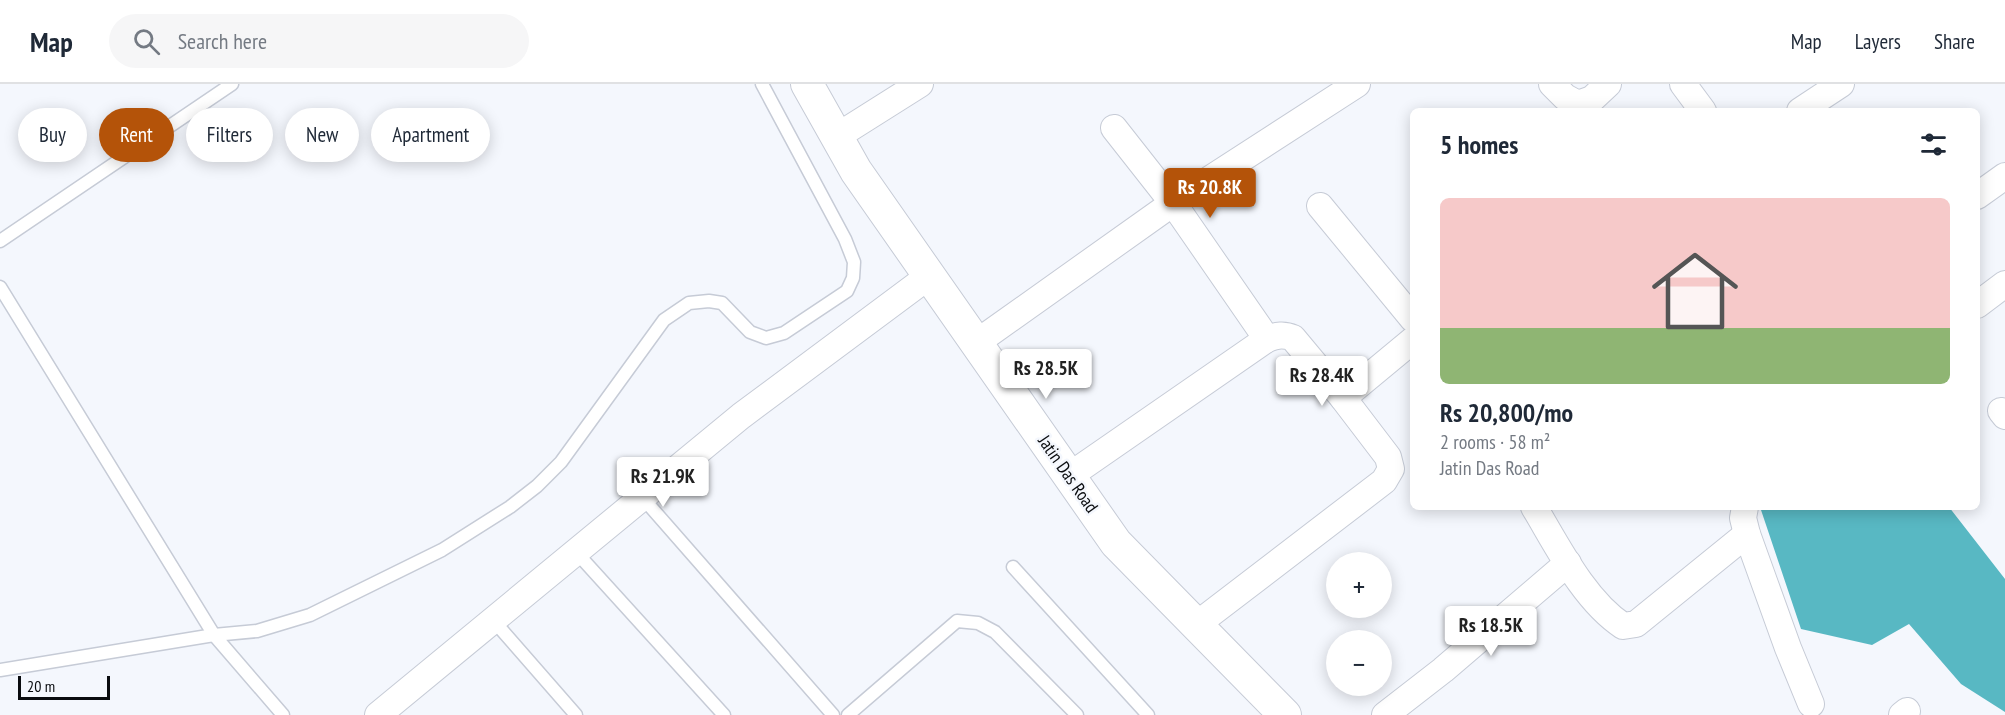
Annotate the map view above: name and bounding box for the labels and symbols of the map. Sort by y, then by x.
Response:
pin: Rs 20.8K [1148,168,1272,219]
pin: Rs 28.5K [984,349,1108,400]
pin: Rs 28.4K [1260,356,1384,407]
street label: Jatin Das Road [1033,430,1103,517]
pin: Rs 21.9K [601,457,725,508]
pin: Rs 18.5K [1429,606,1553,657]
scale bar [18,673,110,700]

